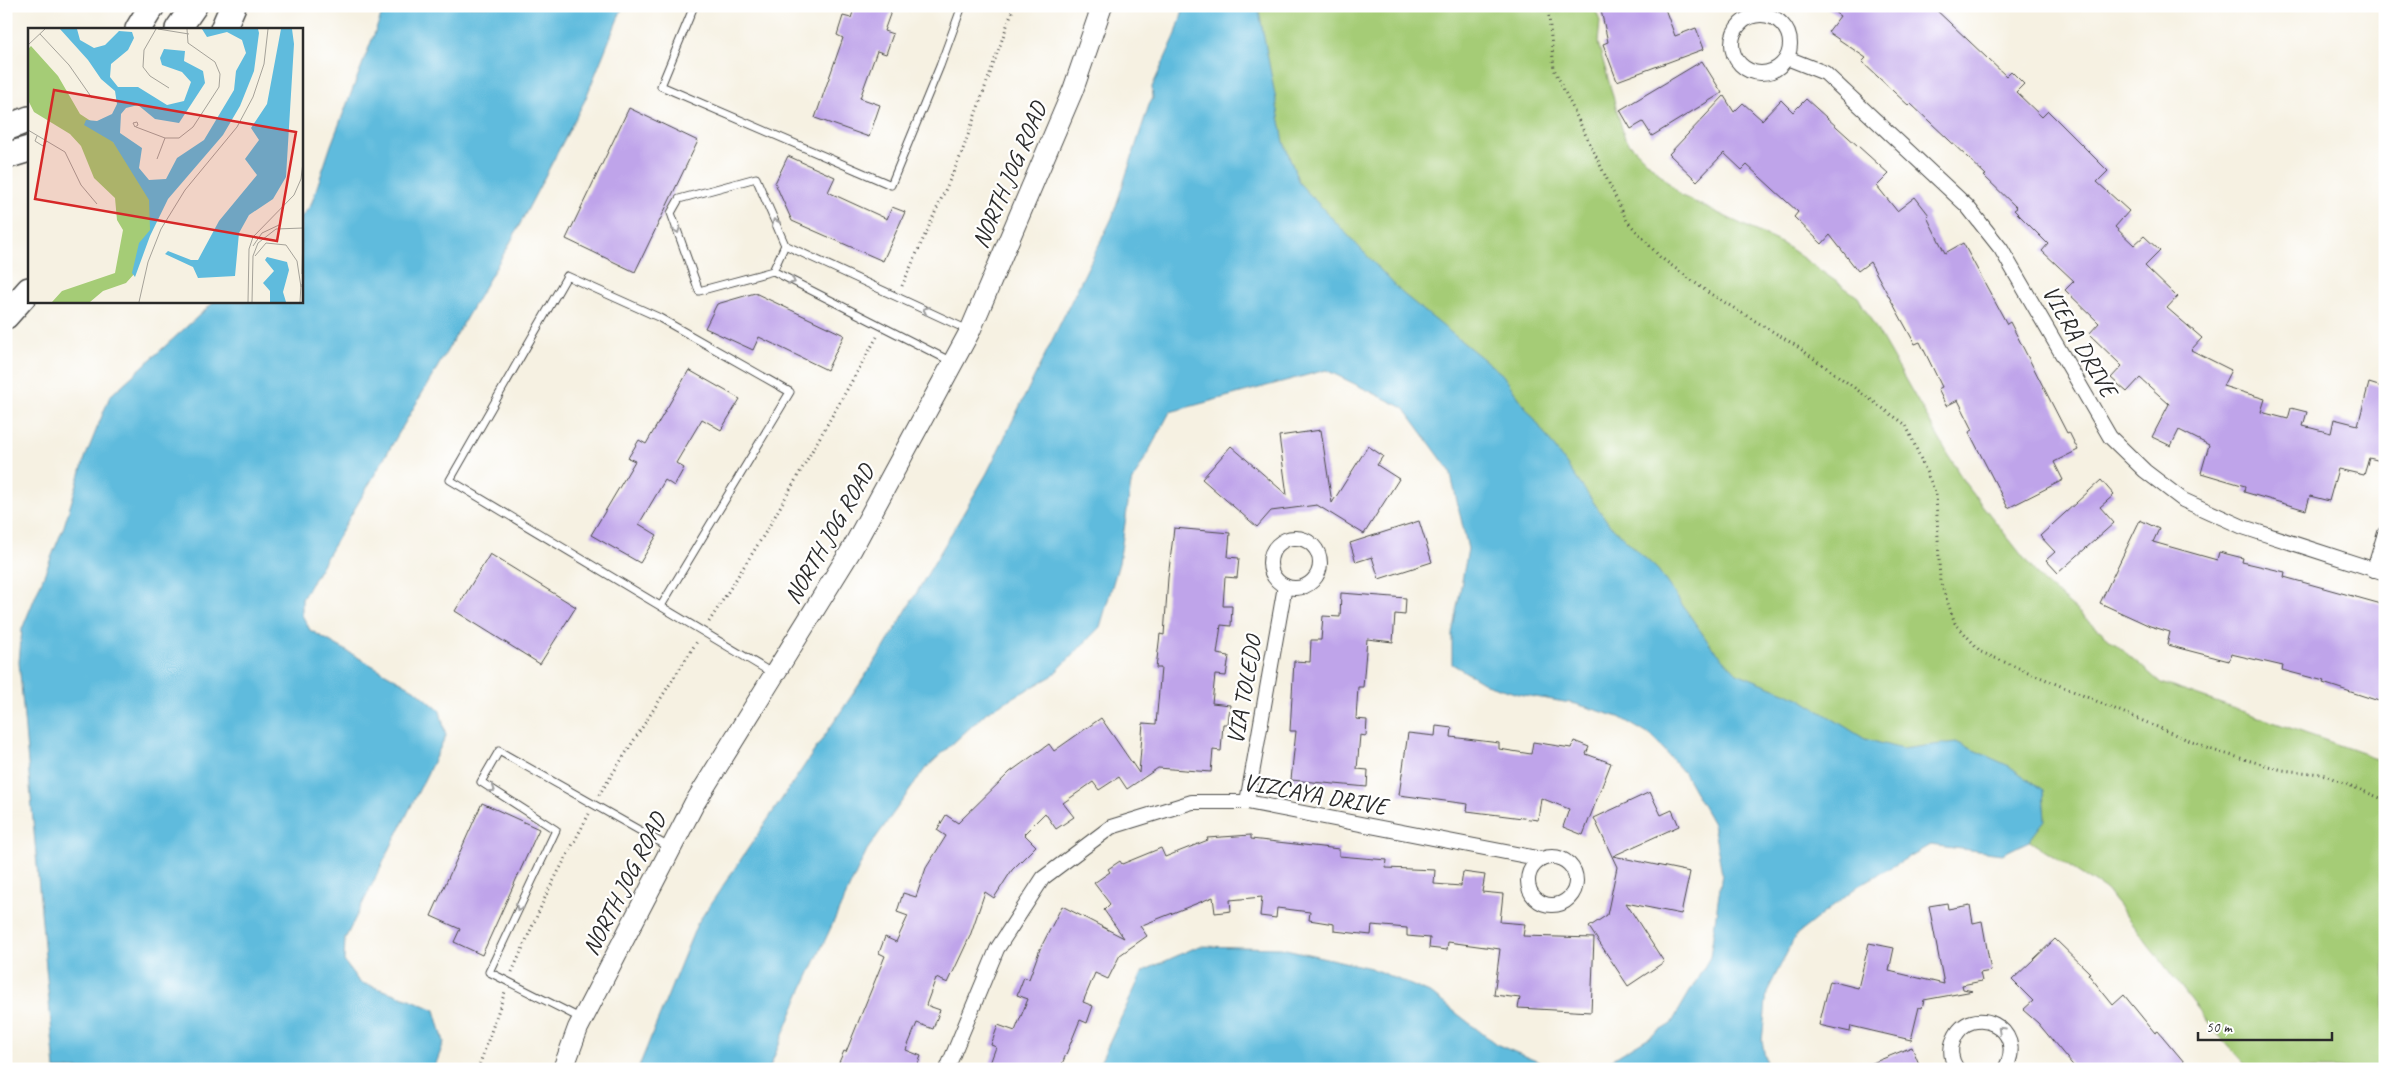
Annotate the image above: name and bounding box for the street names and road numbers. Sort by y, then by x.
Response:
street label: NORTH JOG ROAD [965,95,1054,253]
street label: VIERA DRIVE [2036,280,2125,405]
street label: NORTH JOG ROAD [777,457,882,609]
street label: VIA TOLEDO [1220,631,1269,747]
street label: VIZCAYA DRIVE [1241,767,1392,822]
street label: NORTH JOG ROAD [575,806,674,960]

